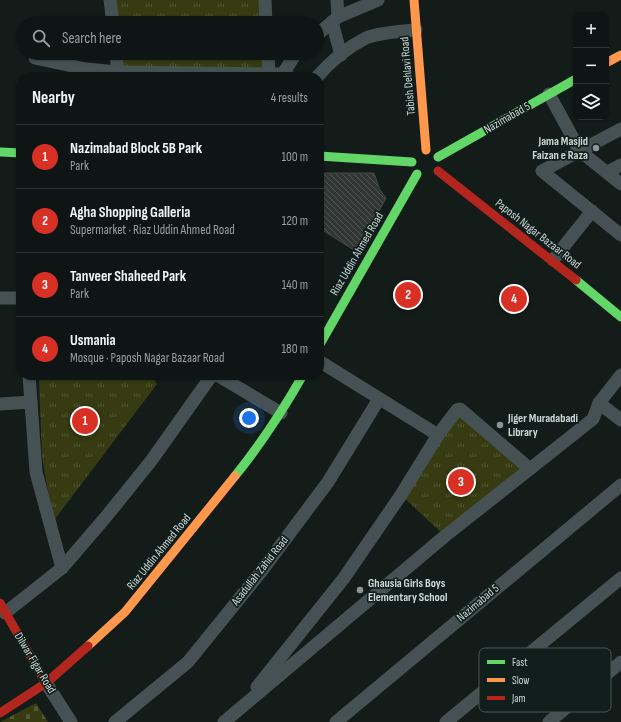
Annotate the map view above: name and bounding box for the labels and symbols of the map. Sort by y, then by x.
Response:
street label: Tabish Dehlavi Road [397,36,419,116]
street label: Nazimabad 5 [481,99,533,137]
place label: Jama Masjid Faizan e Raza [532,134,588,163]
marker: Jama Masjid Faizan e Raza [591,143,601,153]
street label: Paposh Nagar Bazaar Road [492,196,584,272]
street label: Riaz Uddin Ahmed Road [327,210,387,298]
pin: 2 [395,280,421,310]
pin: 4 [501,284,527,314]
pin: 1 [72,406,98,436]
your location [239,408,259,428]
place label: Jiger Muradabadi Library [507,411,578,440]
marker: Jiger Muradabadi Library [495,420,505,430]
pin: 3 [448,467,474,497]
street label: Riaz Uddin Ahmed Road [124,511,194,593]
street label: Asadullah Zahid Road [228,533,292,609]
place label: Ghausia Girls Boys Elementary School [368,576,448,605]
street label: Nazimabad 5 [454,581,502,625]
marker: Ghausia Girls Boys Elementary School [355,585,365,595]
street label: Dilwar Figar Road [11,630,59,696]
legend [479,648,611,712]
text: Fast [512,656,528,669]
text: Slow [512,674,529,687]
text: Jam [511,692,526,705]

